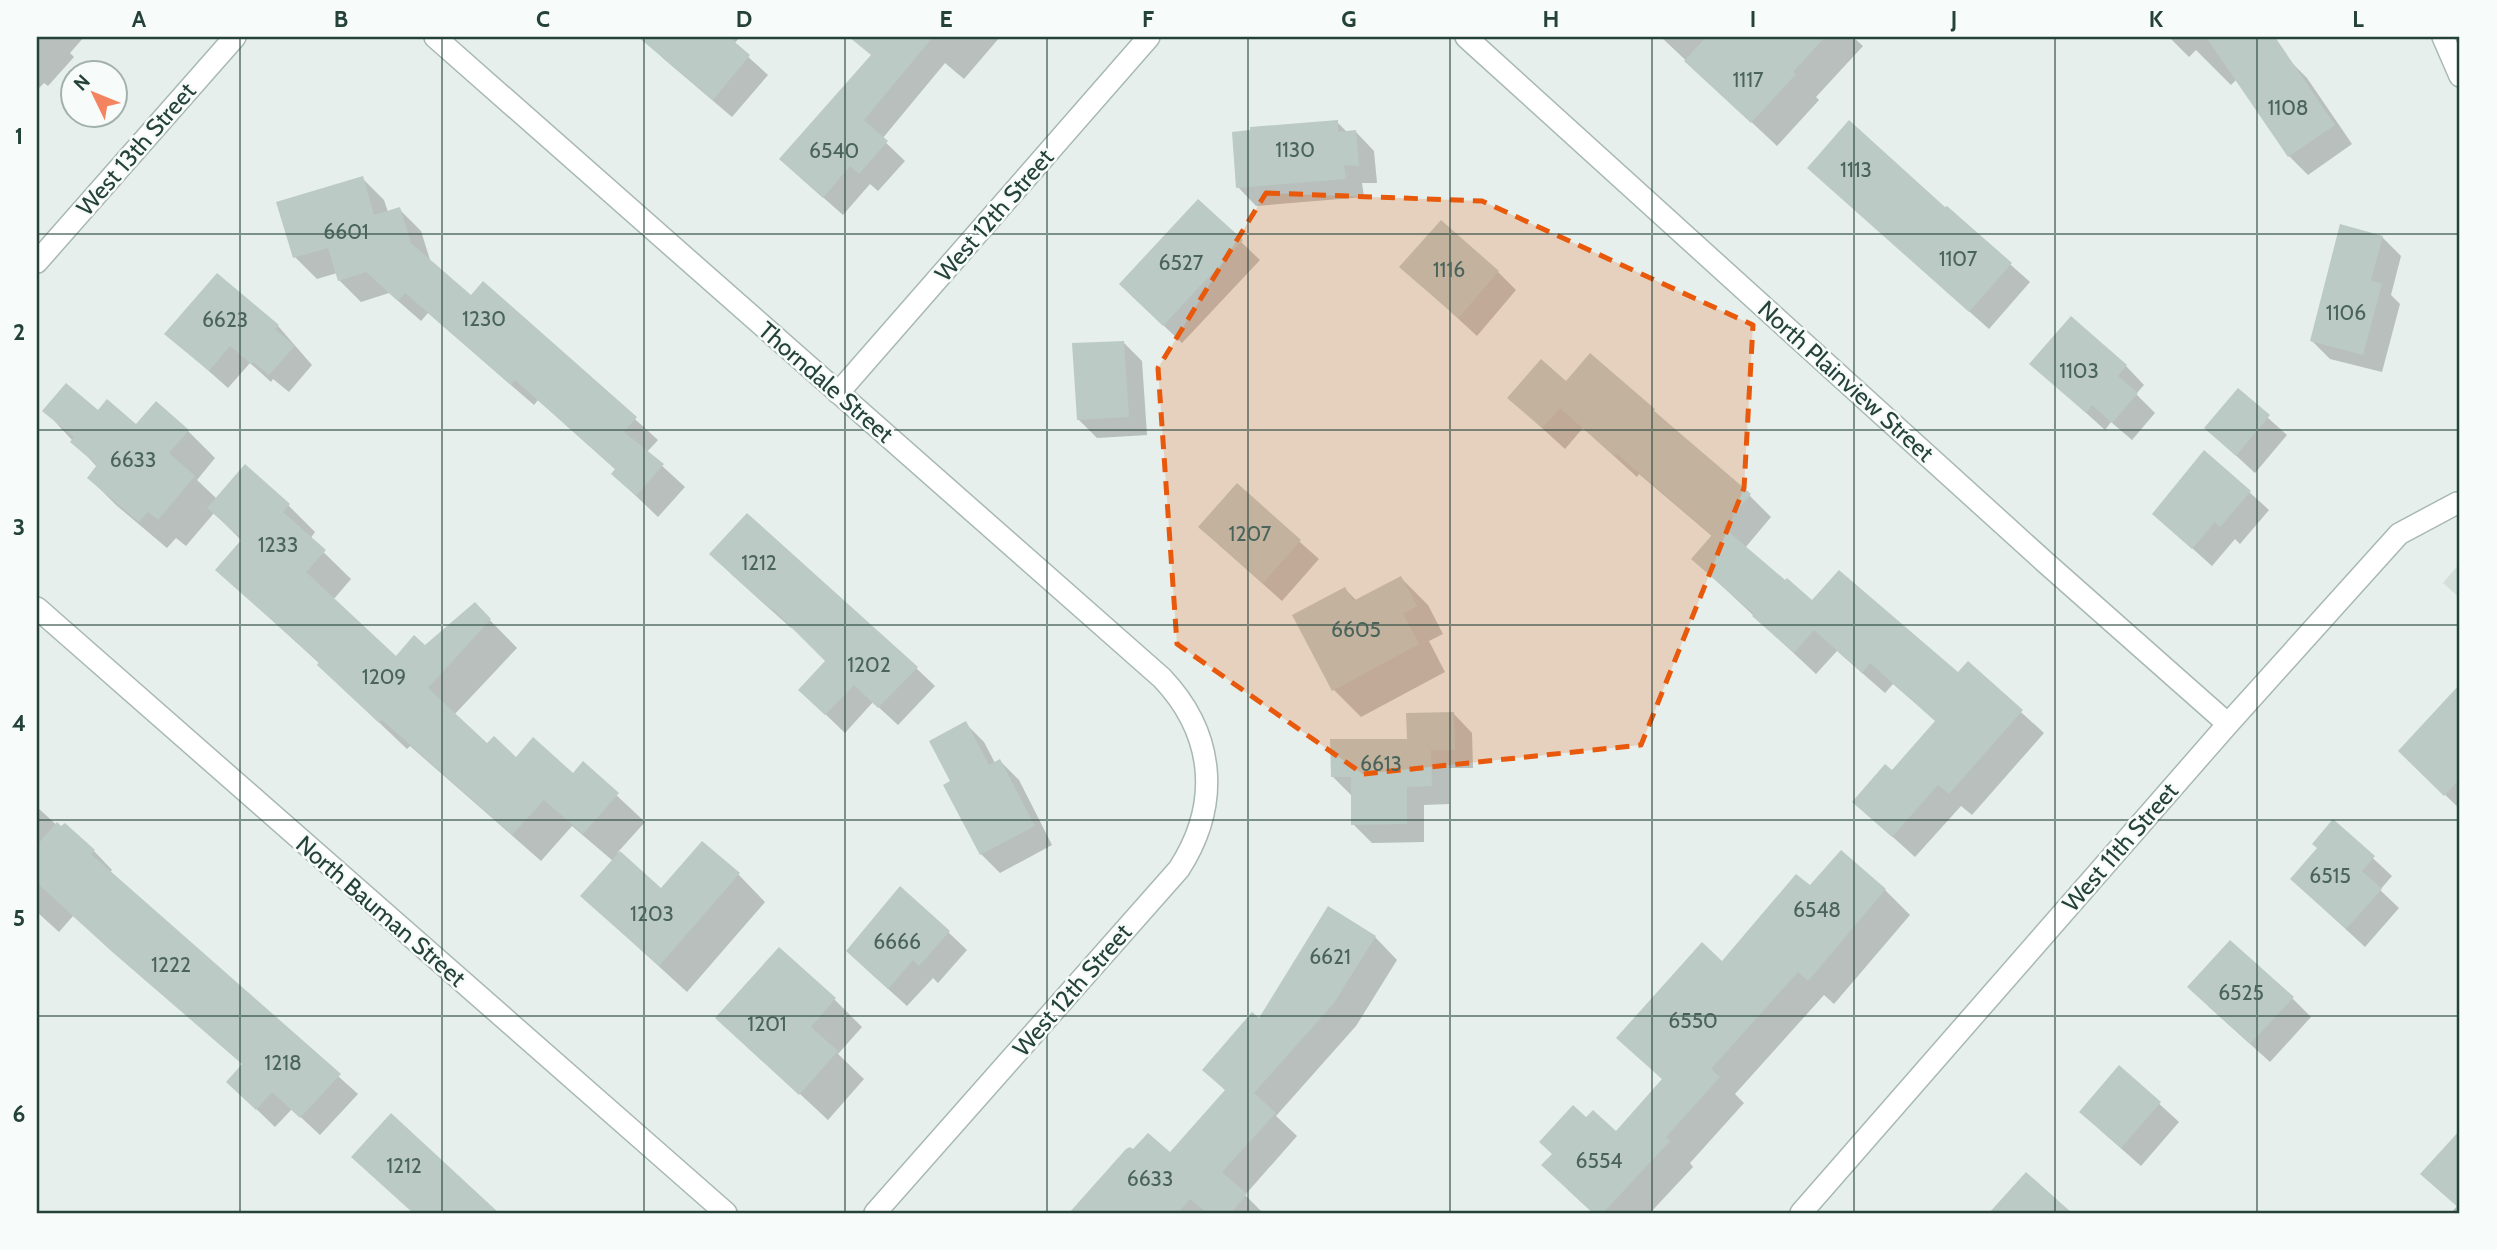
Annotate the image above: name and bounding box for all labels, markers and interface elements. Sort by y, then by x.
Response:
text: A [132,5,147,33]
text: B [334,5,348,33]
text: C [536,5,550,33]
text: D [736,5,752,33]
text: E [939,5,953,33]
text: F [1142,5,1154,33]
text: G [1341,5,1357,33]
text: H [1543,5,1559,33]
text: I [1750,5,1756,33]
text: J [1950,5,1957,33]
text: K [2149,5,2164,33]
text: L [2352,5,2364,33]
north arrow [60,60,130,130]
house number: 1117 [1732,67,1764,92]
text: N [69,70,95,96]
street label: West 13th Street [70,77,202,221]
house number: 1108 [2267,95,2309,120]
text: 1 [15,122,23,150]
house number: 1130 [1275,137,1315,162]
house number: 6540 [809,138,859,163]
street label: West 12th Street [929,143,1059,287]
house number: 1113 [1840,157,1872,182]
house number: 6601 [323,219,369,244]
house number: 1107 [1939,246,1978,271]
house number: 6527 [1159,250,1204,275]
house number: 1116 [1433,257,1465,282]
street label: North Plainview Street [1752,294,1940,468]
house number: 1106 [2326,300,2366,325]
house number: 1230 [462,306,506,331]
house number: 6623 [202,307,248,332]
street label: Thorndale Street [752,315,900,449]
text: 2 [13,318,25,346]
house number: 1103 [2059,358,2099,383]
house number: 6633 [110,447,156,472]
text: 3 [13,513,25,541]
house number: 1207 [1229,521,1272,546]
house number: 1233 [258,532,298,557]
house number: 1212 [741,550,777,575]
house number: 6605 [1331,617,1381,642]
house number: 1202 [847,652,891,677]
house number: 1209 [362,664,406,689]
text: 4 [12,709,26,737]
house number: 6613 [1360,751,1402,776]
street label: West 11th Street [2056,777,2184,917]
street label: North Bauman Street [290,829,472,993]
house number: 6515 [2309,863,2351,888]
house number: 6548 [1793,897,1841,922]
house number: 1203 [630,901,674,926]
text: 5 [13,904,25,932]
street label: West 12th Street [1007,918,1137,1062]
house number: 6666 [873,929,921,954]
house number: 6621 [1309,944,1351,969]
house number: 1222 [151,952,191,977]
house number: 6525 [2218,980,2264,1005]
house number: 6550 [1668,1008,1718,1033]
house number: 1201 [747,1011,787,1036]
house number: 1218 [264,1050,302,1075]
text: 6 [13,1100,25,1128]
house number: 6554 [1576,1148,1622,1173]
house number: 1212 [386,1153,422,1178]
house number: 6633 [1127,1166,1173,1191]

